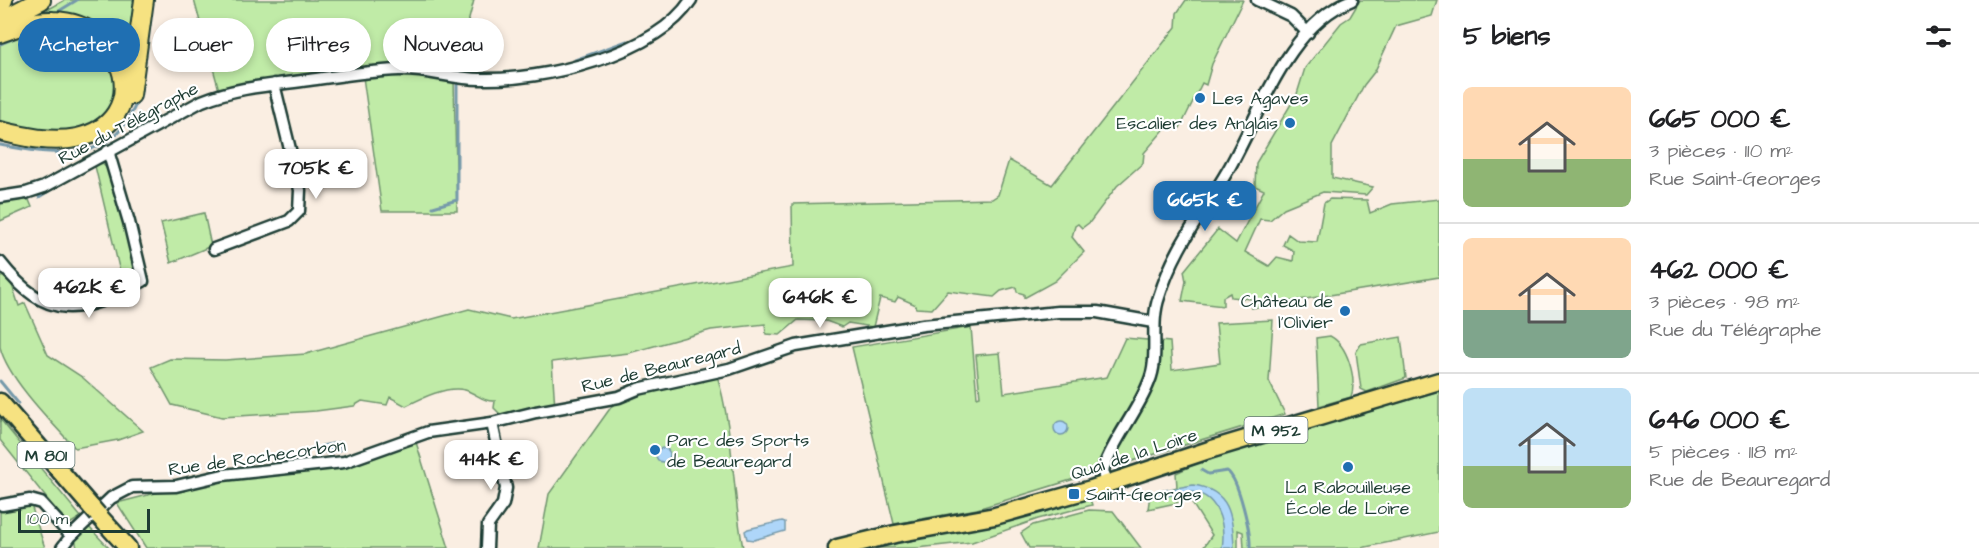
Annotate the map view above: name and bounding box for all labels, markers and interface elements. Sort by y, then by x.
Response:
chip: Acheter [18,18,140,72]
chip: Louer [152,18,254,72]
chip: Filtres [266,18,371,72]
chip: Nouveau [383,18,504,72]
text: 5 biens [1463,18,1550,54]
icon: filters [1922,20,1955,53]
street label: Rue du Télégraphe [54,76,203,172]
place label: Les Agaves [1212,86,1309,112]
marker: Les Agaves [1193,91,1207,105]
text: 665 000 € [1649,101,1791,137]
place label: Escalier des Anglais [1117,111,1278,137]
icon: home [1511,111,1583,183]
marker: Escalier des Anglais [1283,116,1297,130]
text: 3 pièces · 110 m² [1649,137,1793,165]
pin: 705K € [267,149,365,200]
text: 705K € [278,154,354,182]
text: Rue Saint-Georges [1649,165,1821,193]
pin: 665K € [1156,181,1254,232]
text: 665K € [1167,186,1243,214]
text: 462 000 € [1649,252,1789,288]
icon: home [1511,262,1583,334]
pin: 462K € [40,268,138,319]
text: 462K € [52,273,126,301]
pin: 646K € [771,278,869,329]
text: 646K € [783,283,857,311]
text: 3 pièces · 98 m² [1649,288,1800,316]
place label: Château de l'Olivier [1241,289,1333,335]
marker: Château de l'Olivier [1338,304,1352,318]
text: Rue du Télégraphe [1649,316,1821,344]
street label: Rue de Beauregard [579,336,744,400]
text: 646 000 € [1649,402,1790,438]
icon: home [1511,412,1583,484]
road number: M 952 [1244,417,1308,443]
street label: Quai de la Loire [1068,422,1201,487]
place label: Parc des Sports de Beauregard [667,428,809,475]
street label: Rue de Rochecorbon [167,433,347,482]
text: 5 pièces · 118 m² [1649,438,1798,466]
pin: 414K € [442,440,540,491]
road number: M 801 [18,442,74,468]
marker: Parc des Sports de Beauregard [648,443,662,457]
text: 414K € [458,445,524,473]
marker: La Rabouilleuse École de Loire [1341,460,1355,474]
text: Rue de Beauregard [1649,466,1830,494]
place label: La Rabouilleuse École de Loire [1285,475,1411,521]
place label: Saint-Georges [1086,482,1202,508]
marker: Saint-Georges [1067,487,1081,501]
scale bar [18,506,150,534]
text: 100 m [27,508,68,530]

